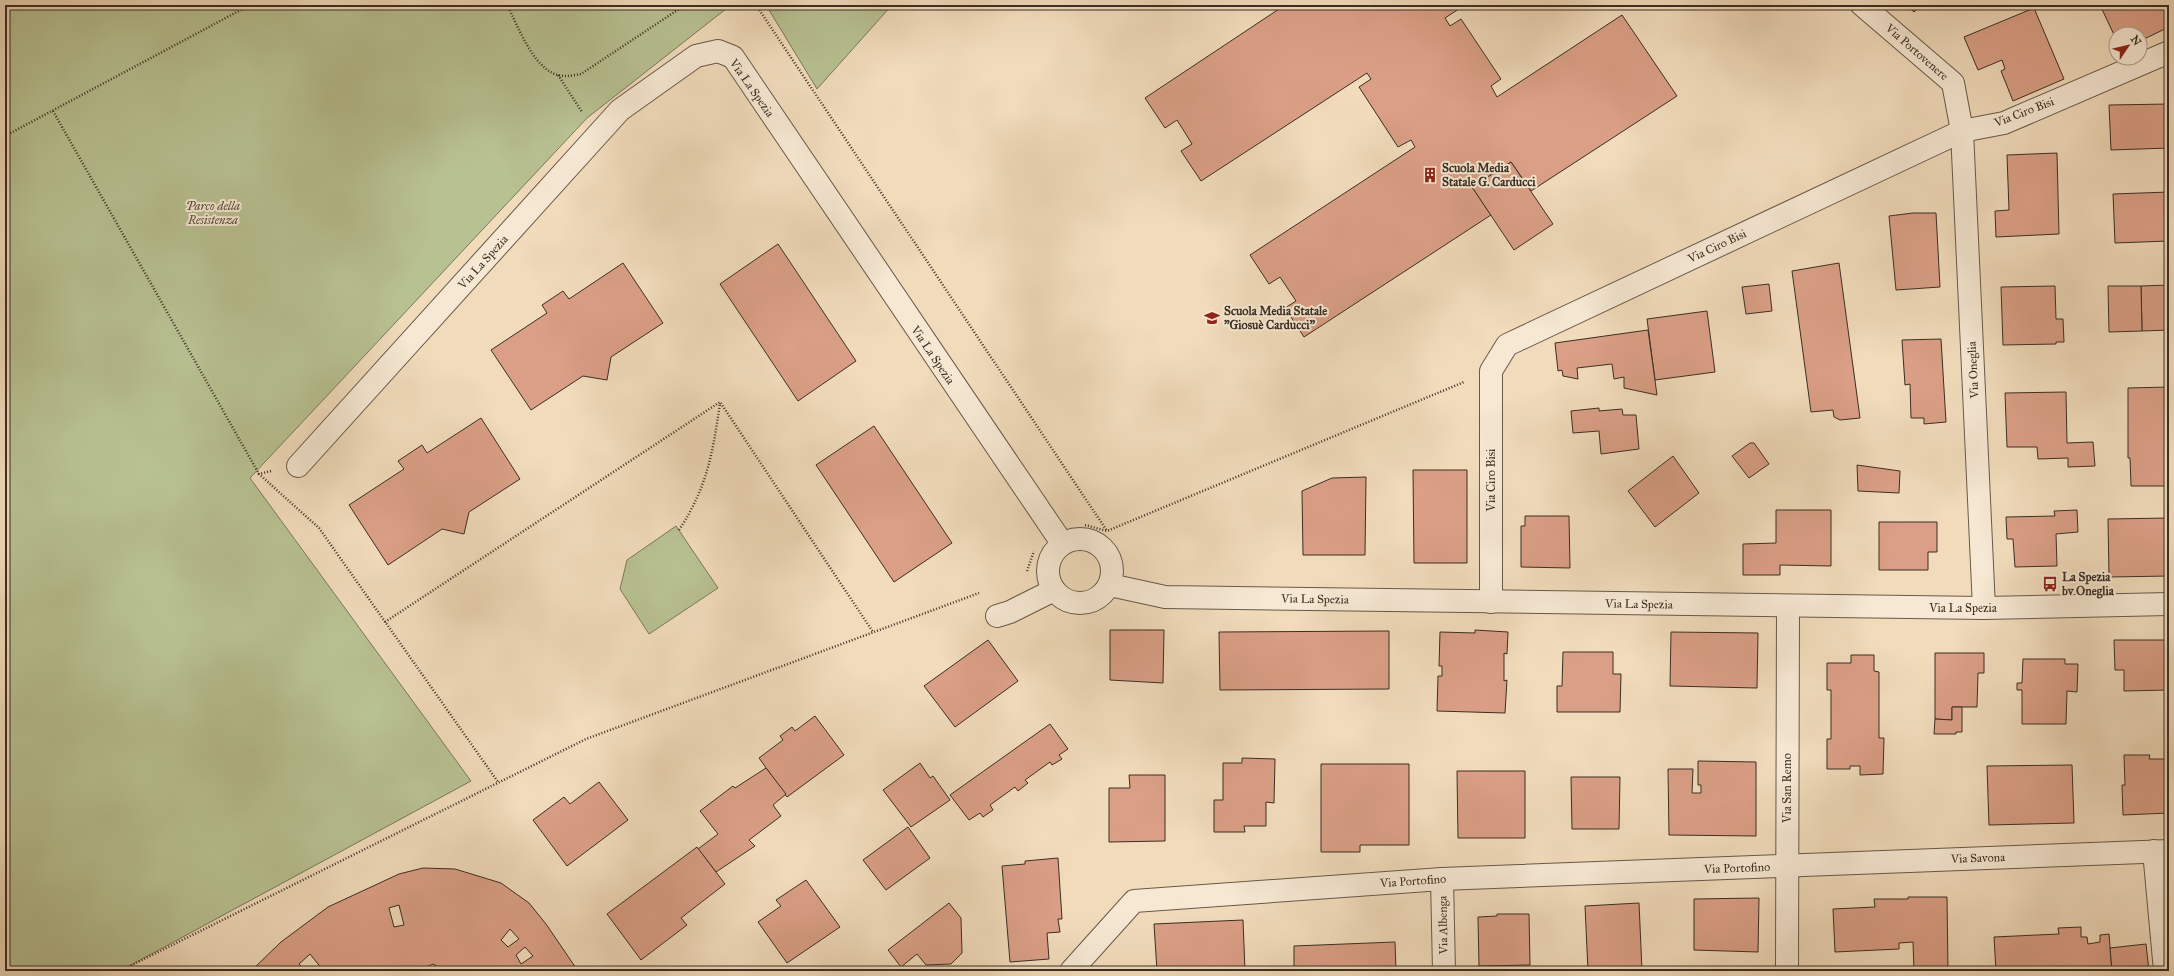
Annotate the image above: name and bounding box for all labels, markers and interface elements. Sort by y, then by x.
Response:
street label: Via Portovenere [1882,20,1951,83]
north arrow [2108,26,2148,66]
text: N [2128,33,2144,49]
street label: Via La Spezia [726,55,778,120]
street label: Via Ciro Bisi [1991,94,2056,130]
place label: Scuola Media Statale G. Carducci [1442,161,1536,189]
building icon: Scuola Media Statale G. Carducci [1421,166,1439,184]
park label: Parco della Resistenza [186,199,240,227]
street label: Via Ciro Bisi [1685,226,1749,266]
street label: Via La Spezia [454,231,511,293]
place label: Scuola Media Statale "Giosuè Carducci" [1224,304,1327,332]
school or university icon: Scuola Media Statale "Giosuè Carducci" [1203,309,1221,327]
street label: Via La Spezia [908,322,958,388]
street label: Via Oneglia [1964,340,1983,400]
street label: Via Ciro Bisi [1484,448,1498,512]
place label: La Spezia bv Oneglia [2061,570,2115,599]
bus stop icon: La Spezia bv Oneglia [2041,575,2059,593]
street label: Via La Spezia [1280,591,1350,607]
street label: Via La Spezia [1604,596,1674,612]
street label: Via La Spezia [1928,601,1998,615]
street label: Via San Remo [1780,753,1794,824]
street label: Via Savona [1950,850,2006,866]
street label: Via Portofino [1703,860,1770,876]
street label: Via Portofino [1378,872,1447,890]
street label: Via Albenga [1435,895,1452,955]

